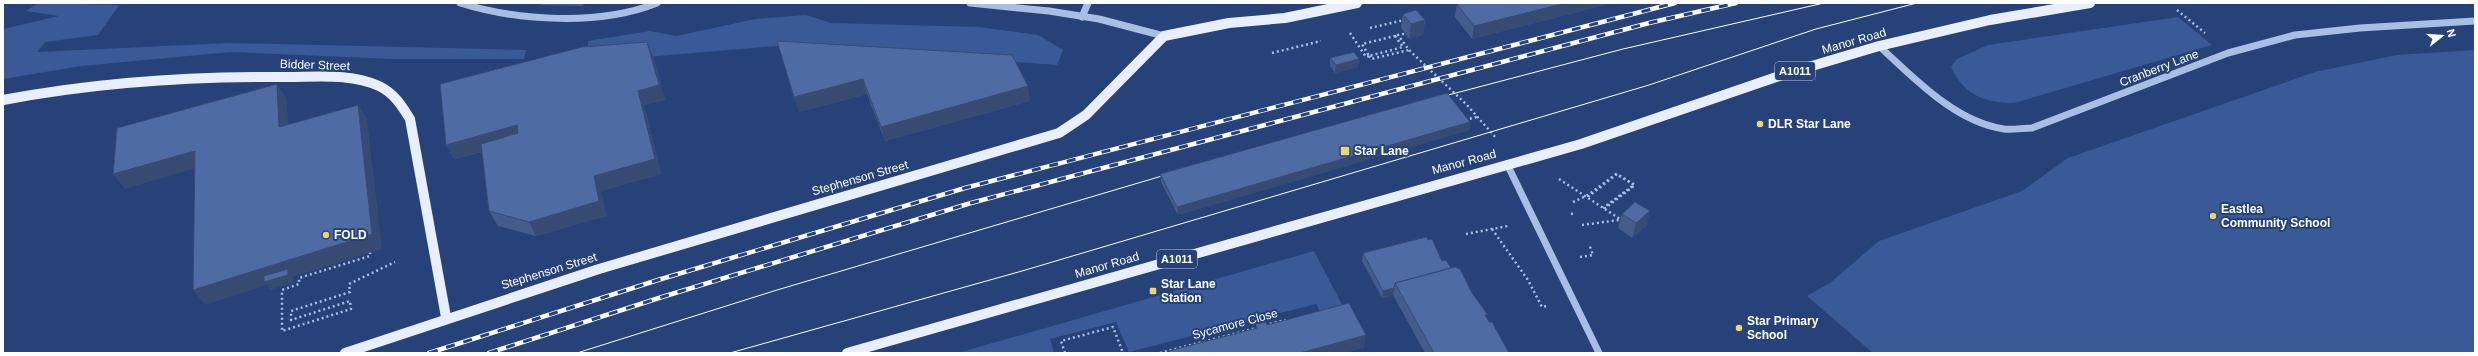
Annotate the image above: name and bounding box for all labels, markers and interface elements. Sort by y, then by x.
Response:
north arrow [2422,16,2462,56]
street label: Manor Road [1820,25,1888,57]
text: N [2445,28,2458,39]
street label: Cranberry Lane [2118,46,2201,89]
street label: Bidder Street [280,57,351,73]
road number: A1011 [1775,62,1815,80]
place label: DLR Star Lane [1768,117,1851,131]
marker: DLR Star Lane [1755,119,1765,129]
place label: Star Lane [1354,144,1409,158]
marker: Star Lane [1339,145,1351,157]
street label: Manor Road [1430,147,1498,177]
street label: Stephenson Street [810,157,910,198]
place label: Eastlea Community School [2221,202,2330,230]
marker: Eastlea Community School [2208,211,2218,221]
place label: FOLD [334,228,367,242]
marker: FOLD [321,230,331,240]
street label: Manor Road [1073,249,1141,281]
street label: Stephenson Street [499,250,599,292]
road number: A1011 [1157,250,1197,268]
place label: Star Lane Station [1161,277,1216,305]
marker: Star Lane Station [1148,286,1158,296]
street label: Sycamore Close [1191,306,1280,342]
place label: Star Primary School [1747,314,1819,342]
marker: Star Primary School [1734,323,1744,333]

